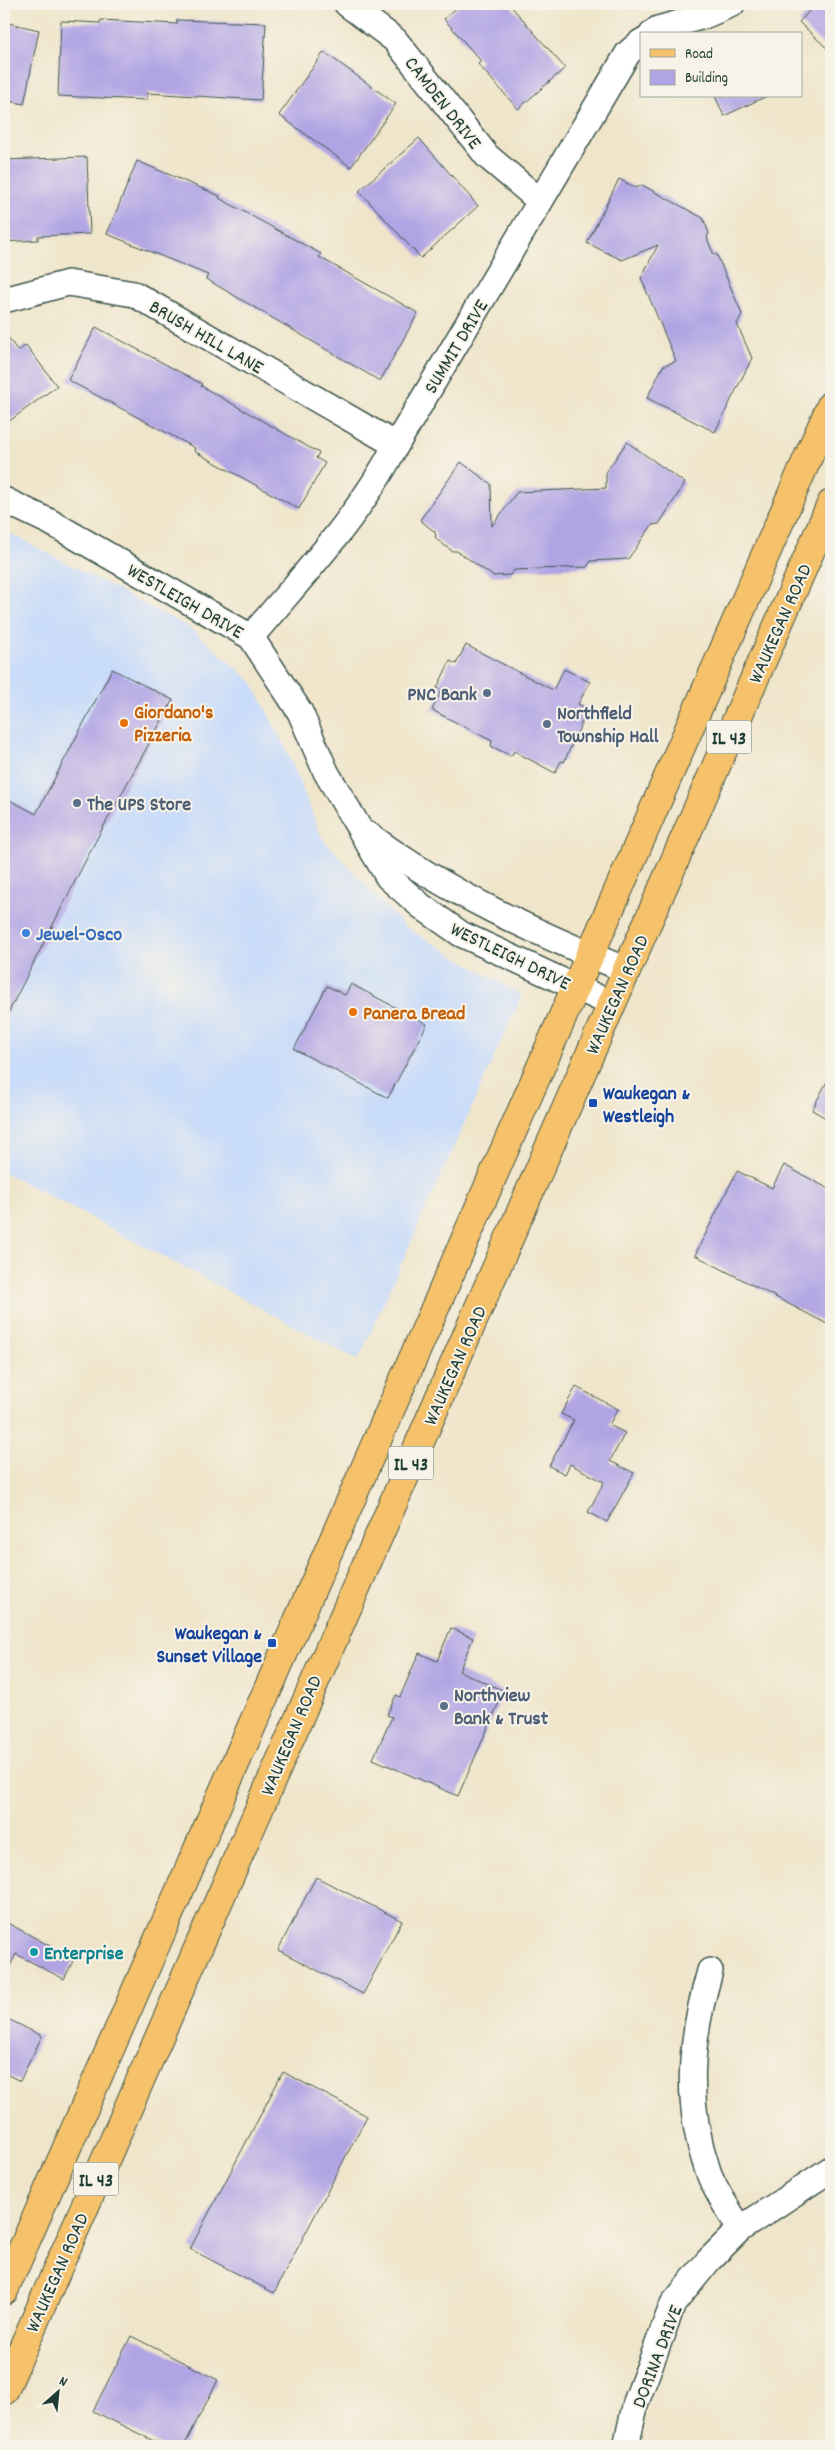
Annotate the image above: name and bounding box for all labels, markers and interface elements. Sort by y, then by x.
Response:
legend [640,32,802,98]
text: Road [685,44,713,66]
street label: CAMDEN DRIVE [396,51,487,156]
text: Building [685,68,728,90]
street label: BRUSH HILL LANE [143,294,268,383]
street label: SUMMIT DRIVE [418,295,497,400]
street label: WESTLEIGH DRIVE [121,558,248,647]
street label: WAUKEGAN ROAD [743,560,821,689]
place label: PNC Bank [407,682,477,710]
marker: PNC Bank [481,687,493,699]
place label: Giordano's Pizzeria [134,700,213,751]
place label: Northfield Township Hall [557,701,659,752]
marker: Giordano's Pizzeria [118,717,130,729]
marker: Northfield Township Hall [541,718,553,730]
road number: IL 43 [706,720,752,754]
place label: The UPS Store [87,792,191,820]
marker: The UPS Store [71,797,83,809]
street label: WESTLEIGH DRIVE [445,916,575,999]
place label: Jewel-Osco [36,922,122,950]
marker: Jewel-Osco [20,927,32,939]
street label: WAUKEGAN ROAD [580,931,658,1060]
place label: Panera Bread [363,1001,465,1029]
marker: Panera Bread [347,1006,359,1018]
place label: Waukegan & Westleigh [603,1081,690,1132]
marker: Waukegan & Westleigh [587,1097,599,1109]
street label: WAUKEGAN ROAD [418,1302,496,1431]
road number: IL 43 [388,1446,434,1480]
place label: Waukegan & Sunset Village [156,1621,262,1672]
marker: Waukegan & Sunset Village [266,1637,278,1649]
street label: WAUKEGAN ROAD [255,1672,331,1801]
place label: Northview Bank & Trust [454,1683,549,1734]
marker: Northview Bank & Trust [438,1700,450,1712]
place label: Enterprise [44,1941,124,1969]
marker: Enterprise [28,1946,40,1958]
road number: IL 43 [74,2162,118,2196]
street label: WAUKEGAN ROAD [20,2209,98,2338]
street label: DORINA DRIVE [626,2302,691,2413]
north arrow [32,2368,82,2418]
text: N [55,2372,71,2393]

